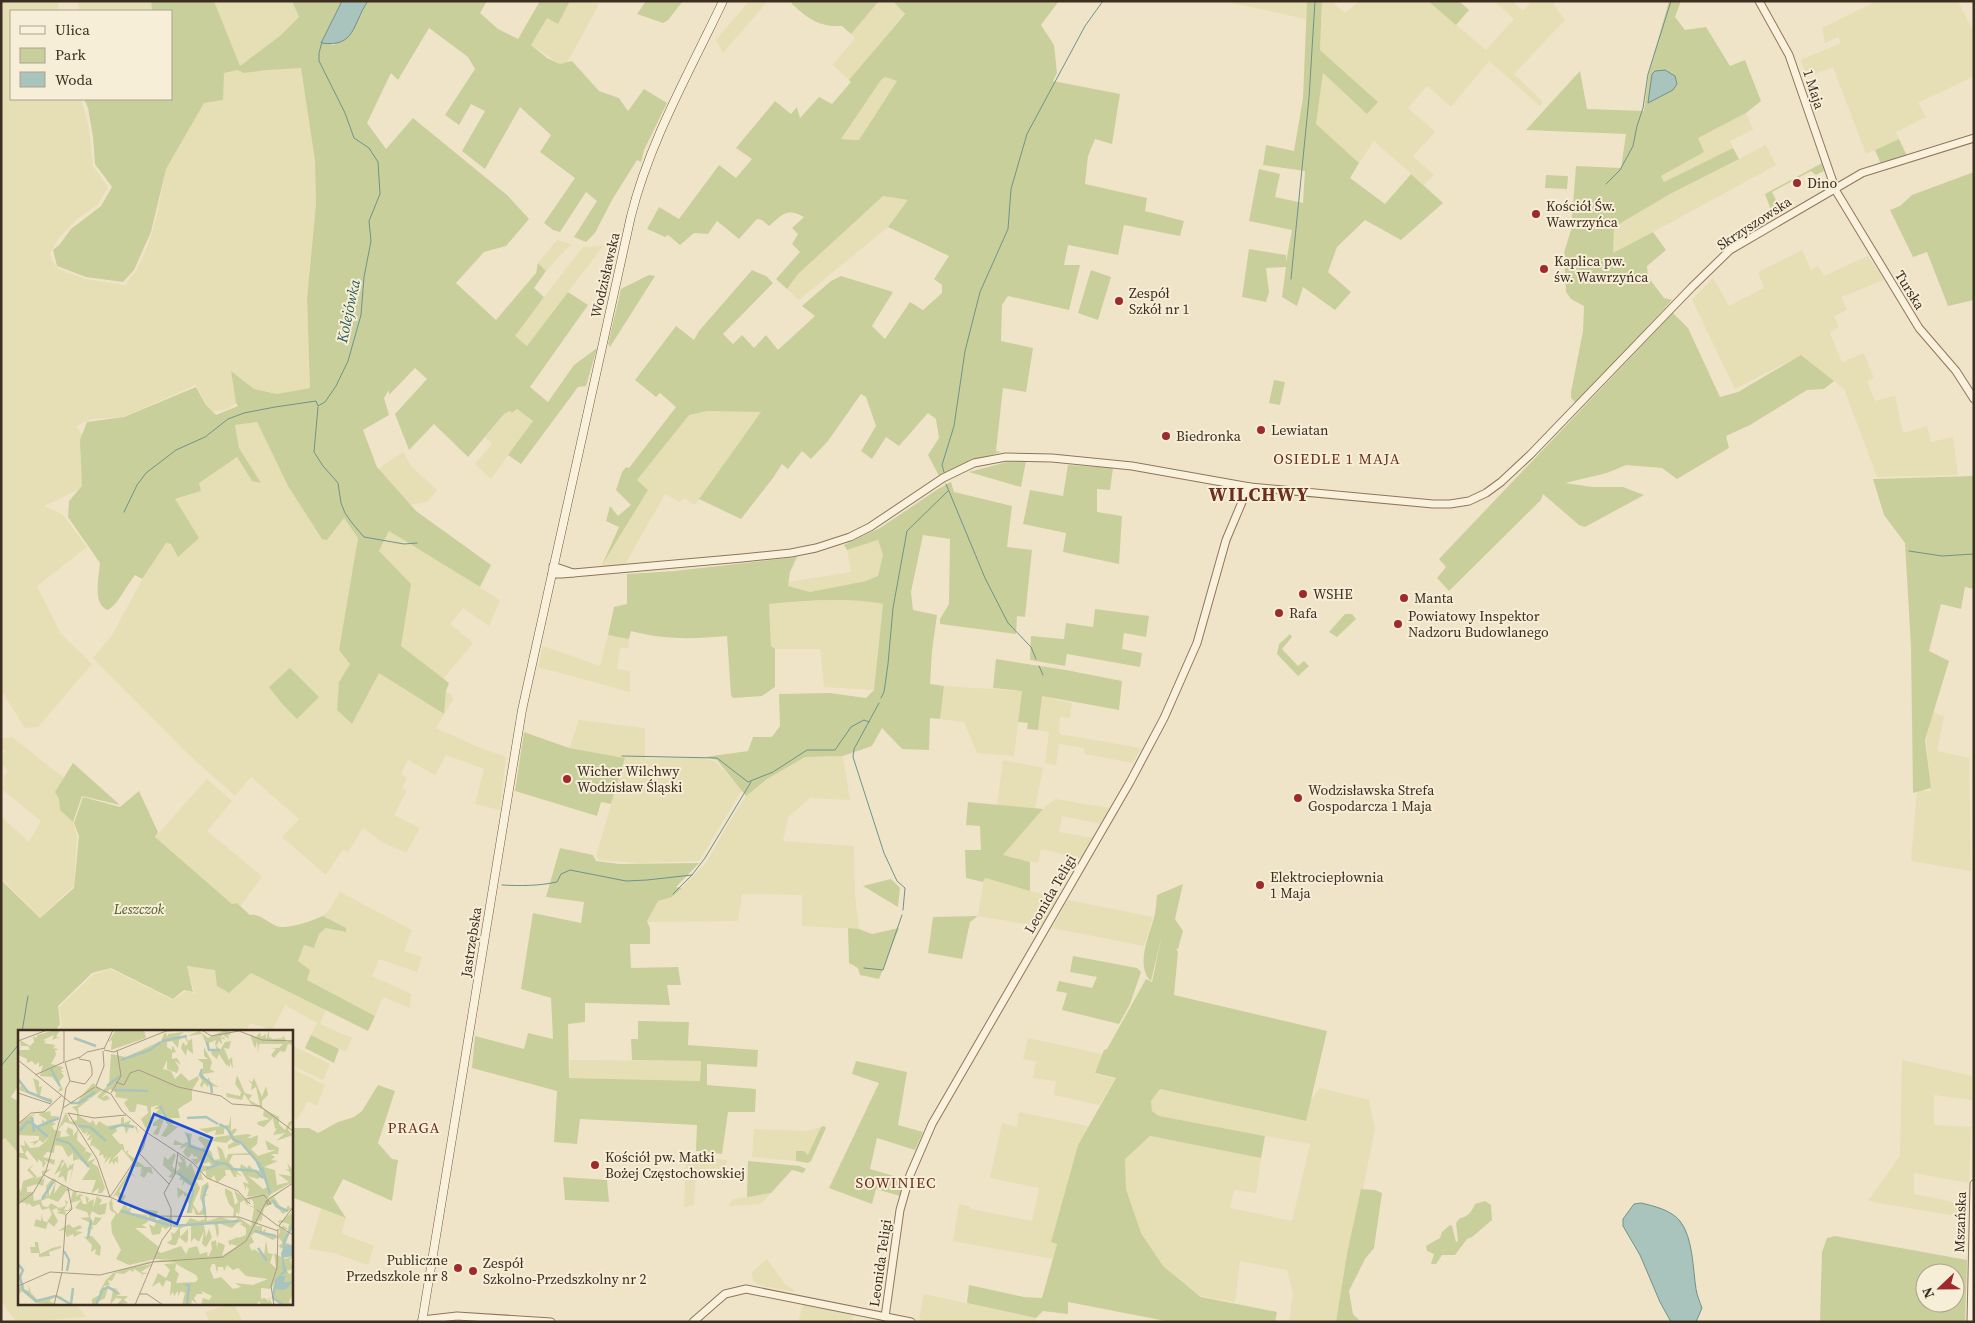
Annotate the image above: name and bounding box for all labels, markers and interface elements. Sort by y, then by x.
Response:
legend [10,10,172,100]
text: Ulica [55,19,90,40]
text: Park [55,44,87,65]
street label: 1 Maja [1798,67,1830,112]
text: Woda [55,69,93,90]
place label: Dino [1807,173,1838,193]
marker: Dino [1791,177,1803,189]
street label: Skrzyszowska [1713,191,1796,255]
place label: Kościół Św. Wawrzyńca [1546,196,1619,232]
marker: Kościół Św. Wawrzyńca [1530,208,1542,220]
street label: Wodzisławska [585,230,625,320]
place label: Kaplica pw. św. Wawrzyńca [1554,251,1649,287]
marker: Kaplica pw. św. Wawrzyńca [1538,263,1550,275]
street label: Turska [1890,267,1930,314]
water label: Kolejówka [331,277,365,346]
place label: Zespół Szkół nr 1 [1129,283,1190,319]
marker: Zespół Szkół nr 1 [1113,295,1125,307]
place label: Lewiatan [1271,420,1329,440]
marker: Lewiatan [1255,424,1267,436]
place label: Biedronka [1176,426,1242,446]
marker: Biedronka [1160,430,1172,442]
district label: OSIEDLE 1 MAJA [1273,448,1401,469]
district label: WILCHWY [1209,481,1309,507]
place label: WSHE [1313,584,1353,604]
marker: WSHE [1297,588,1309,600]
place label: Manta [1414,588,1454,608]
marker: Manta [1398,592,1410,604]
place label: Rafa [1289,603,1318,623]
place label: Powiatowy Inspektor Nadzoru Budowlanego [1408,606,1549,642]
marker: Rafa [1273,607,1285,619]
marker: Powiatowy Inspektor Nadzoru Budowlanego [1392,618,1404,630]
place label: Wicher Wilchwy Wodzisław Śląski [577,761,682,797]
marker: Wicher Wilchwy Wodzisław Śląski [561,773,573,785]
place label: Wodzisławska Strefa Gospodarcza 1 Maja [1308,780,1435,816]
marker: Wodzisławska Strefa Gospodarcza 1 Maja [1292,792,1304,804]
street label: Leonida Teligi [1019,851,1081,937]
place label: Elektrociepłownia 1 Maja [1270,867,1385,903]
marker: Elektrociepłownia 1 Maja [1254,879,1266,891]
park label: Leszczok [113,899,165,919]
street label: Jastrzębska [455,905,487,979]
inset map [18,1030,292,1306]
district label: PRAGA [387,1117,441,1138]
place label: Kościół pw. Matki Bożej Częstochowskiej [605,1147,745,1183]
marker: Kościół pw. Matki Bożej Częstochowskiej [589,1159,601,1171]
district label: SOWINIEC [856,1172,936,1193]
street label: Mszańska [1949,1190,1971,1253]
street label: Leonida Teligi [864,1218,896,1308]
place label: Publiczne Przedszkole nr 8 [346,1250,448,1286]
place label: Zespół Szkolno-Przedszkolny nr 2 [483,1253,647,1289]
marker: Publiczne Przedszkole nr 8 [452,1262,464,1274]
north arrow [1915,1263,1965,1313]
marker: Zespół Szkolno-Przedszkolny nr 2 [467,1265,479,1277]
text: N [1917,1284,1939,1301]

